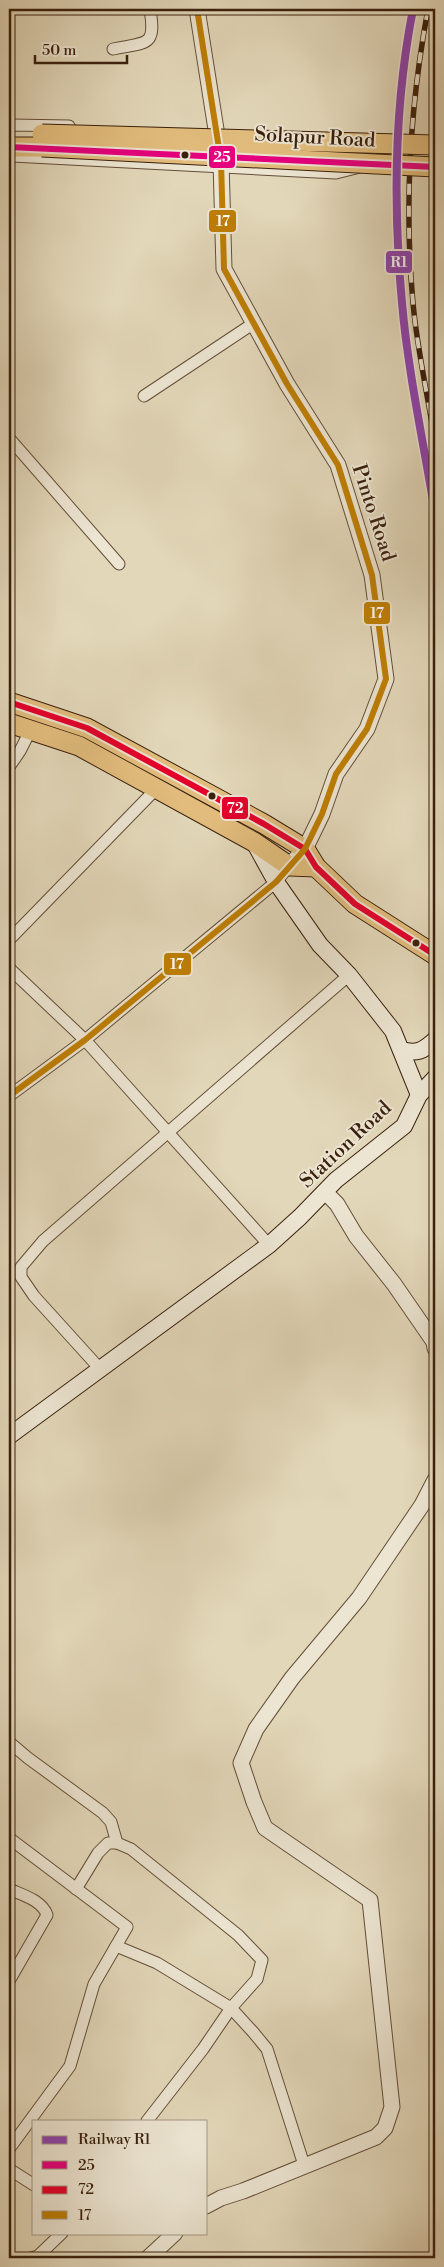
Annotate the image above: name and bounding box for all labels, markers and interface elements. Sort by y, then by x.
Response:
scale bar [35,32,128,64]
text: 50 m [42,41,76,60]
street label: Solapur Road [254,122,377,154]
line badge: 25 [208,145,236,169]
text: 25 [213,149,231,167]
unlabelled marker [180,150,190,160]
line badge: 17 [208,209,237,233]
text: 17 [216,213,231,231]
line badge: R1 [385,250,413,274]
text: R1 [390,254,408,272]
street label: Pinto Road [346,461,401,565]
line badge: 17 [363,601,391,625]
text: 17 [370,605,385,623]
unlabelled marker [207,791,217,801]
line badge: 72 [221,796,249,820]
text: 72 [227,800,244,818]
unlabelled marker [411,938,421,948]
line badge: 17 [163,952,192,976]
text: 17 [170,956,185,974]
street label: Station Road [295,1096,398,1194]
legend [32,2120,208,2234]
text: Railway R1 [78,2130,151,2149]
text: 25 [78,2156,95,2175]
text: 72 [78,2180,94,2199]
text: 17 [78,2206,92,2225]

